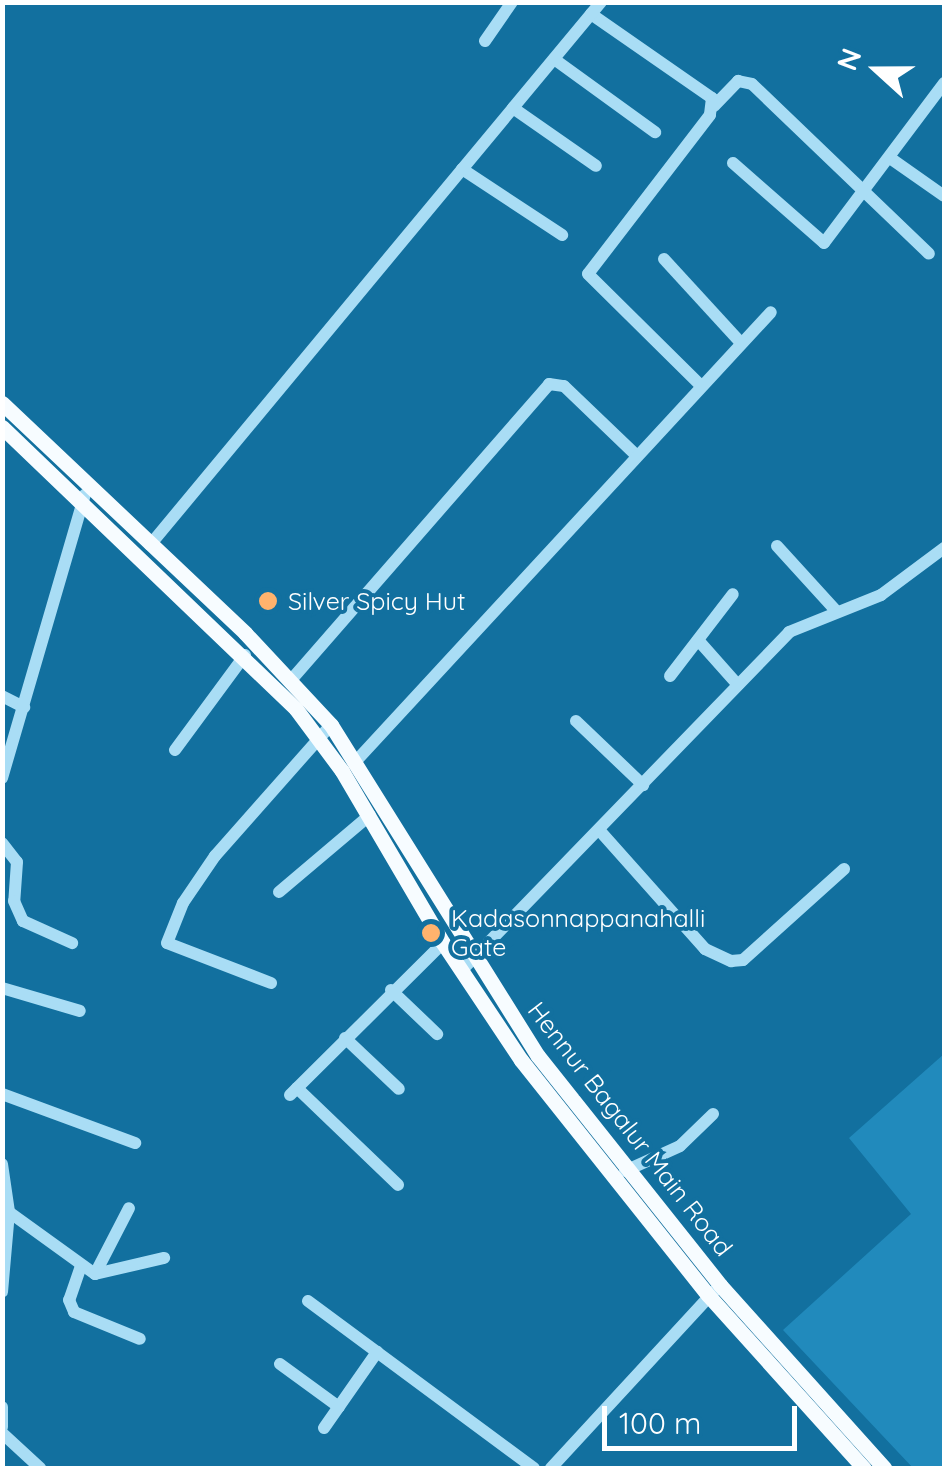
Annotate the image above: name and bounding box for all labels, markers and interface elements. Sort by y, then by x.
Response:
north arrow [827,20,927,120]
text: N [828,43,869,75]
place label: Silver Spicy Hut [288,586,465,616]
marker: Silver Spicy Hut [257,590,279,612]
place label: Kadasonnappanahalli Gate [451,904,705,963]
marker: Kadasonnappanahalli Gate [420,922,442,944]
street label: Hennur Bagalur Main Road [521,996,739,1262]
scale bar [607,1386,802,1448]
text: 100 m [619,1404,701,1442]

